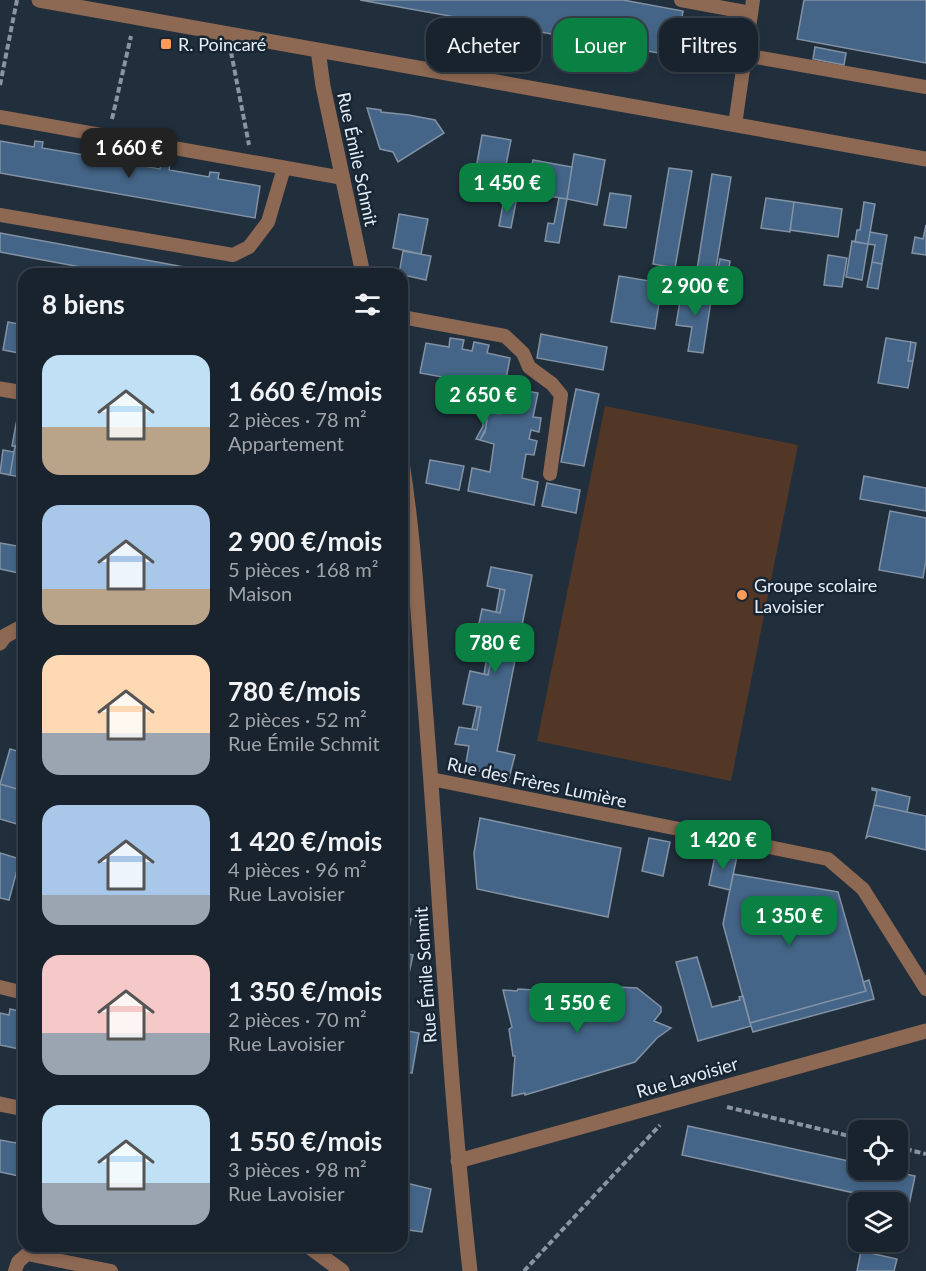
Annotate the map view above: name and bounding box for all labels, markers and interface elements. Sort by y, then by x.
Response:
chip: Acheter [426,18,541,72]
chip: Louer [553,18,647,72]
chip: Filtres [659,18,758,72]
place label: R. Poincaré [178,33,266,55]
marker: R. Poincaré [159,37,173,51]
street label: Rue Émile Schmit [333,90,383,229]
pin: 1 660 € [74,128,184,179]
text: 1 660 € [95,135,163,159]
pin: 1 450 € [452,163,562,214]
text: 1 450 € [473,170,541,194]
pin: 2 900 € [640,266,750,317]
text: 2 900 € [661,273,729,297]
text: 8 biens [42,288,125,320]
icon: filters [351,288,384,321]
text: 1 660 €/mois [228,375,382,407]
pin: 2 650 € [428,375,538,426]
icon: home [90,379,162,451]
text: 2 650 € [449,382,517,406]
text: 2 pièces · 78 m² [228,407,367,431]
text: Appartement [228,431,344,455]
text: 2 900 €/mois [228,525,382,557]
icon: home [90,529,162,601]
text: 5 pièces · 168 m² [228,557,378,581]
place label: Groupe scolaire Lavoisier [754,574,877,617]
text: Maison [228,581,292,605]
marker: Groupe scolaire Lavoisier [735,588,749,602]
pin: 780 € [453,623,537,674]
text: 780 € [469,630,521,654]
text: 780 €/mois [228,675,361,707]
icon: home [90,679,162,751]
text: 2 pièces · 52 m² [228,707,367,731]
text: Rue Émile Schmit [228,731,380,755]
street label: Rue des Frères Lumière [445,752,629,812]
pin: 1 420 € [668,820,778,871]
text: 1 420 €/mois [228,825,382,857]
text: 1 420 € [689,827,757,851]
icon: home [90,829,162,901]
text: 4 pièces · 96 m² [228,857,367,881]
text: Rue Lavoisier [228,881,344,905]
pin: 1 350 € [734,896,844,947]
text: 1 350 € [755,903,823,927]
street label: Rue Émile Schmit [409,906,441,1044]
text: 1 350 €/mois [228,975,382,1007]
icon: home [90,979,162,1051]
pin: 1 550 € [522,983,632,1034]
text: 1 550 € [543,990,611,1014]
text: 2 pièces · 70 m² [228,1007,367,1031]
text: Rue Lavoisier [228,1031,344,1055]
street label: Rue Lavoisier [634,1052,741,1102]
map controls [848,1120,908,1252]
button: locate [848,1120,908,1180]
text: 1 550 €/mois [228,1125,382,1157]
icon: home [90,1129,162,1201]
text: 3 pièces · 98 m² [228,1157,367,1181]
text: Rue Lavoisier [228,1181,344,1205]
button: layers [848,1192,908,1252]

